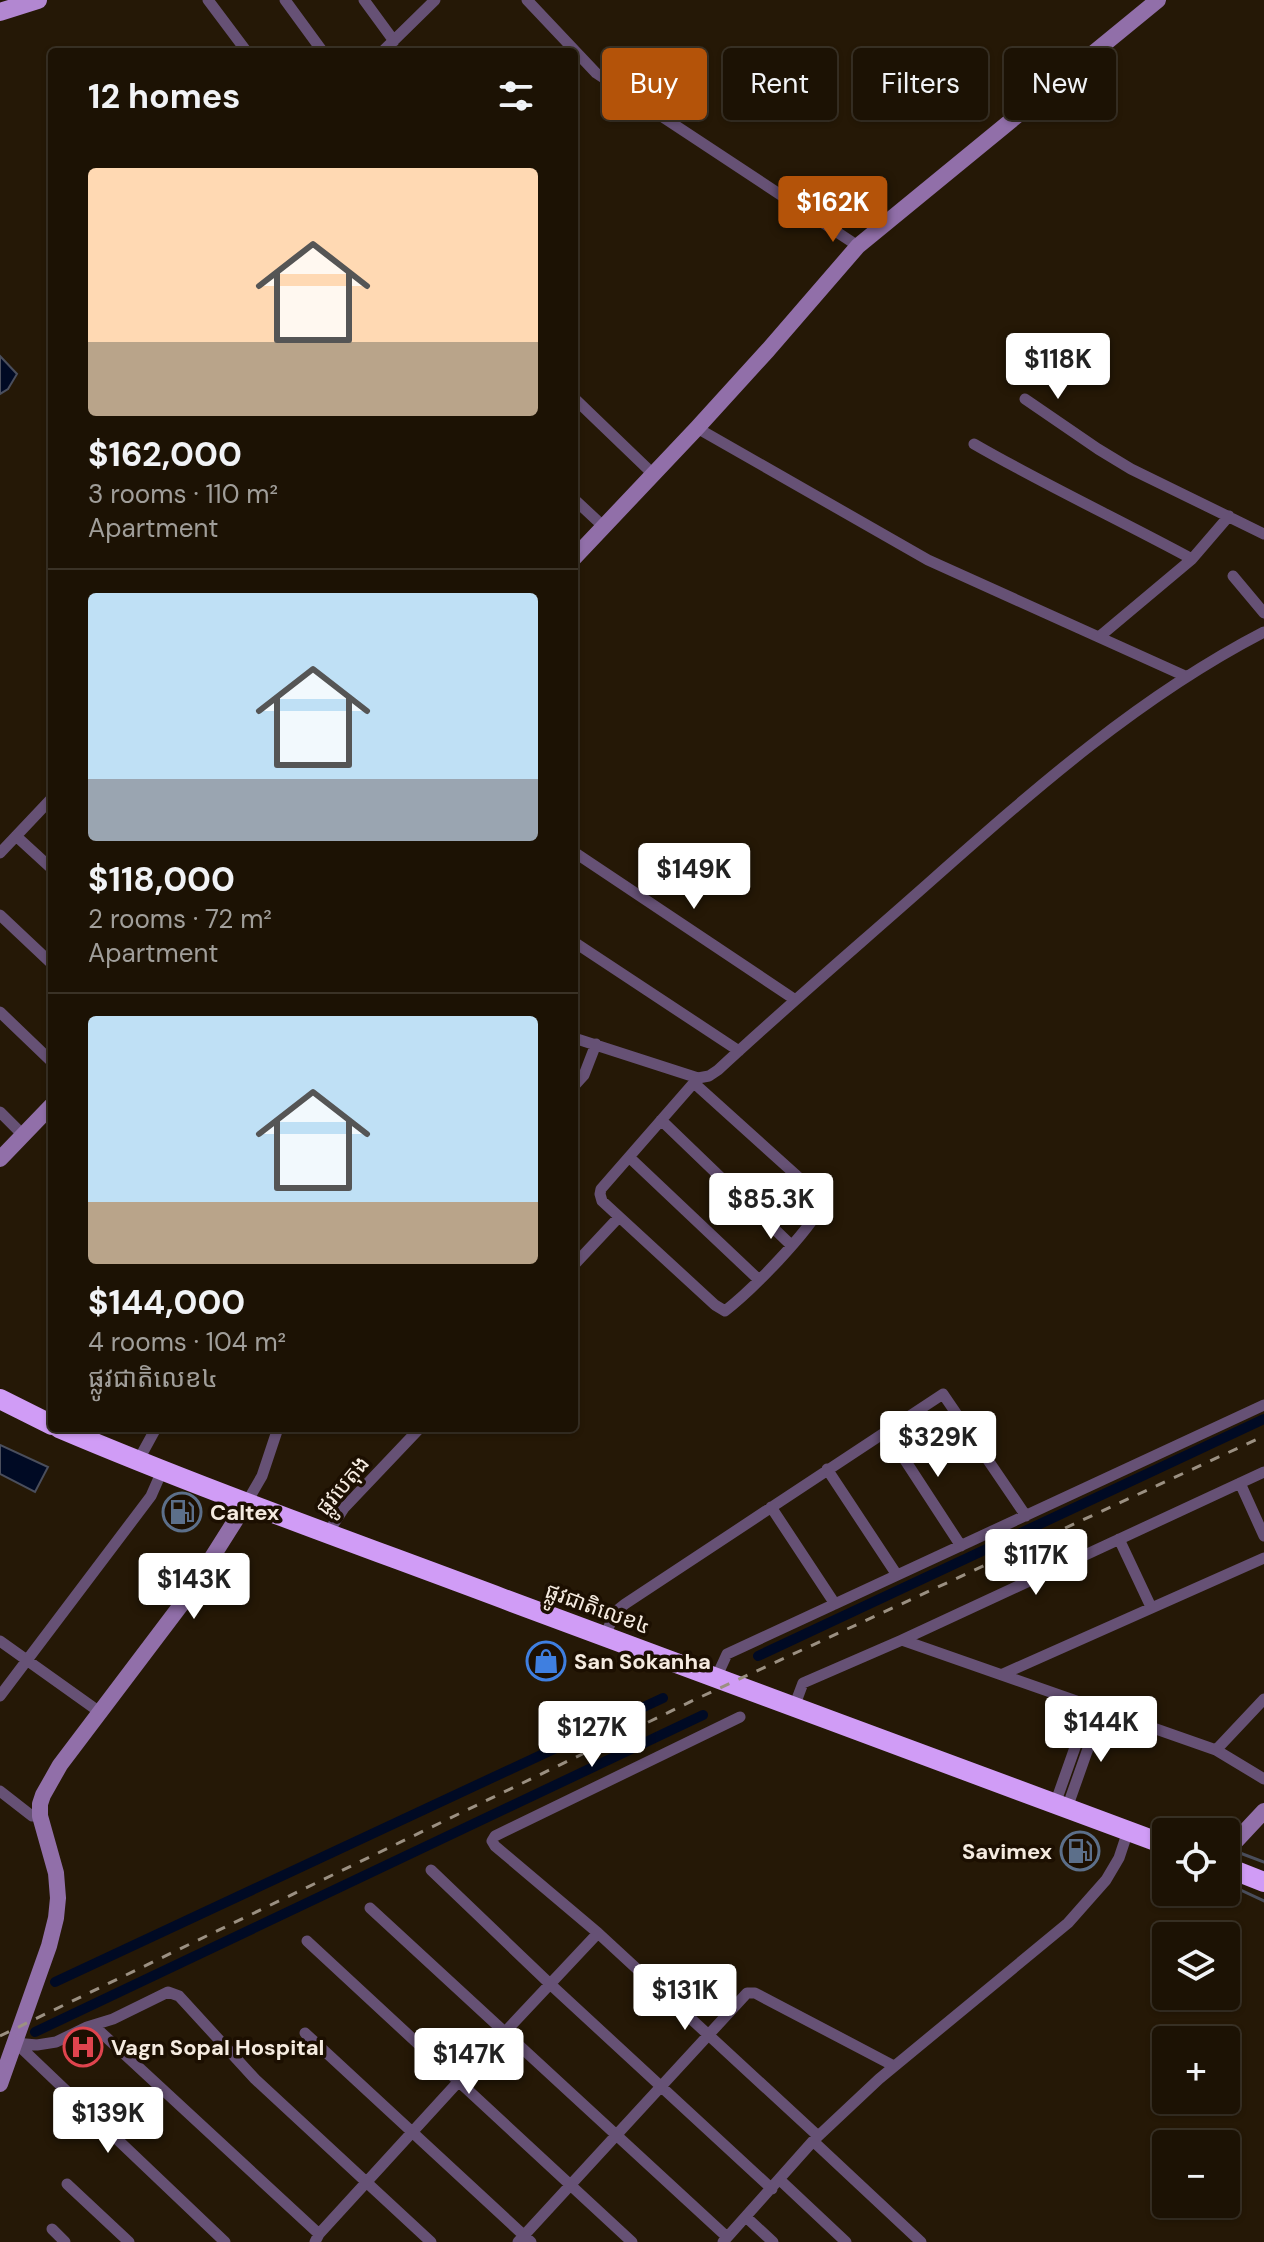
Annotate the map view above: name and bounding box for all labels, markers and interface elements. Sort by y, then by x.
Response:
chip: Buy [602,48,707,120]
chip: Rent [723,48,837,120]
chip: Filters [853,48,988,120]
chip: New [1004,48,1116,120]
text: 12 homes [88,74,240,119]
icon: filters [494,74,538,118]
pin: $162K [777,176,889,244]
text: $162K [796,185,870,219]
icon: home [241,220,385,364]
pin: $118K [1002,333,1114,401]
text: $118K [1024,342,1092,376]
text: $162,000 [88,432,242,477]
text: 3 rooms · 110 m² [88,477,278,511]
text: Apartment [88,511,219,545]
icon: home [241,645,385,789]
pin: $149K [638,843,750,911]
text: $149K [656,852,732,886]
text: $118,000 [88,857,235,902]
text: 2 rooms · 72 m² [88,902,272,936]
text: Apartment [88,936,219,970]
icon: home [241,1068,385,1212]
pin: $85.3K [706,1173,836,1241]
text: $85.3K [727,1182,815,1216]
text: $144,000 [88,1280,245,1325]
text: 4 rooms · 104 m² [88,1325,286,1359]
text: ផ្លូវជាតិលេខ៤ [88,1361,218,1395]
pin: $329K [882,1411,994,1479]
text: $329K [898,1420,978,1454]
street label: ផ្លូវបេតុង [309,1449,380,1525]
fuel station icon: Caltex [161,1491,203,1533]
place label: Caltex [210,1498,280,1527]
pin: $117K [980,1529,1092,1597]
text: $117K [1003,1538,1069,1572]
pin: $143K [138,1553,250,1621]
text: $143K [157,1562,231,1596]
street label: ផ្លូវជាតិលេខ៤ [539,1576,655,1646]
shop icon: San Sokanha [525,1640,567,1682]
place label: San Sokanha [574,1647,711,1676]
pin: $144K [1045,1696,1157,1764]
pin: $127K [536,1701,648,1769]
text: $144K [1063,1705,1139,1739]
text: $127K [557,1710,627,1744]
map controls [1152,1818,1240,2218]
button: locate [1152,1818,1240,1906]
fuel station icon: Savimex [1059,1830,1101,1872]
place label: Savimex [962,1837,1052,1866]
button: layers [1152,1922,1240,2010]
pin: $131K [629,1964,741,2032]
text: $131K [651,1973,719,2007]
hospital icon: Vagn Sopal Hospital [62,2026,104,2068]
button: + [1152,2026,1240,2114]
pin: $147K [413,2028,525,2096]
place label: Vagn Sopal Hospital [111,2033,324,2062]
text: $147K [432,2037,506,2071]
pin: $139K [52,2087,164,2155]
text: $139K [71,2096,145,2130]
button: − [1152,2130,1240,2218]

